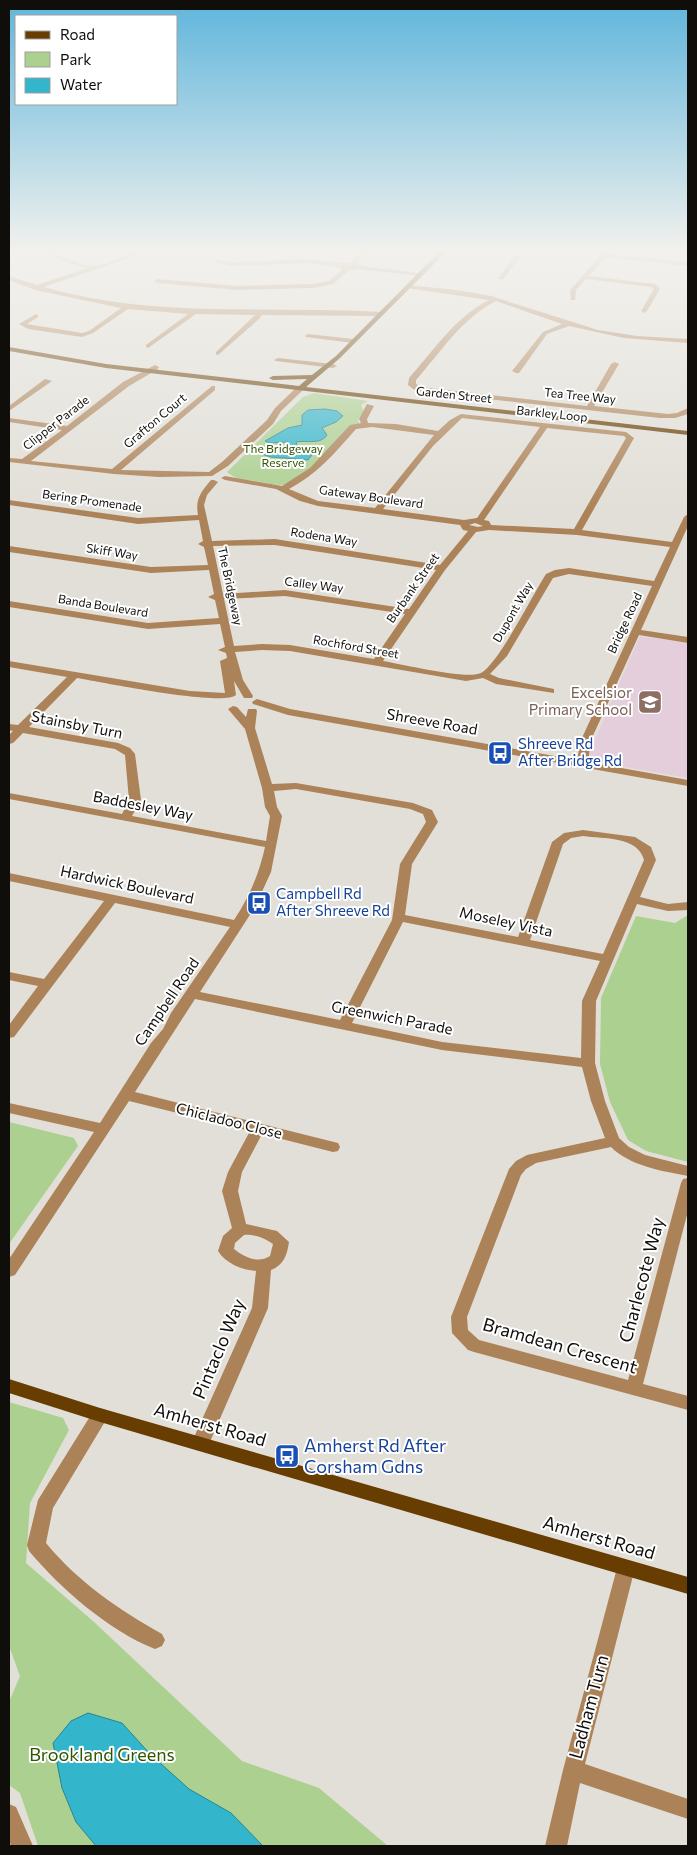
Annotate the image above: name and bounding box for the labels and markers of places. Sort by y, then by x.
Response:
place label: Excelsior Primary School [529,683,632,718]
school or university icon: Excelsior Primary School [637,689,663,715]
place label: Shreeve Rd After Bridge Rd [518,734,622,769]
bus stop icon: Shreeve Rd After Bridge Rd [487,740,513,766]
place label: Campbell Rd After Shreeve Rd [276,884,390,919]
bus stop icon: Campbell Rd After Shreeve Rd [246,890,272,916]
place label: Amherst Rd After Corsham Gdns [304,1434,446,1477]
bus stop icon: Amherst Rd After Corsham Gdns [274,1443,300,1469]

